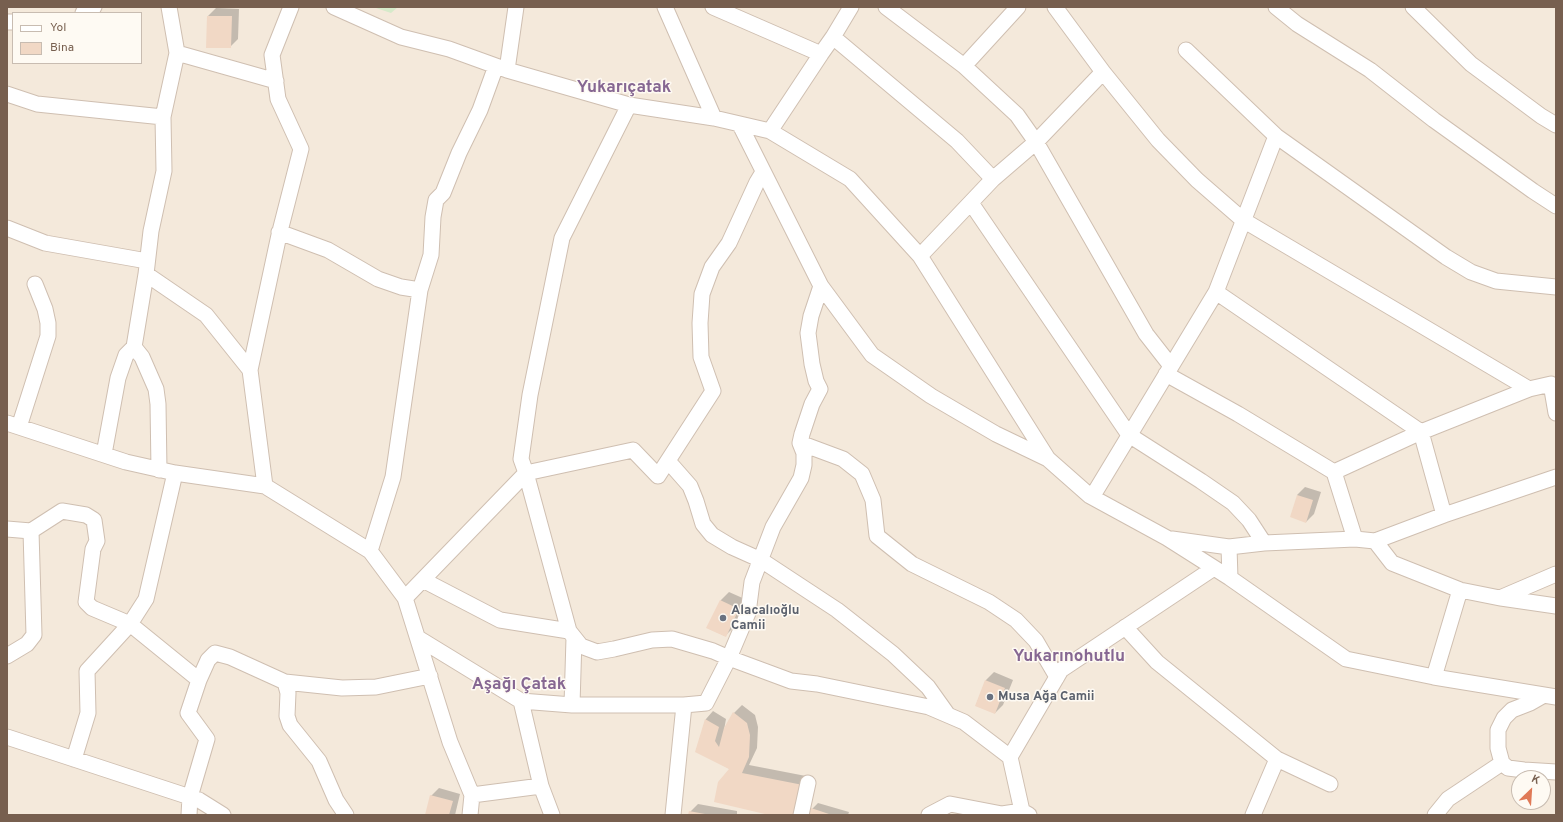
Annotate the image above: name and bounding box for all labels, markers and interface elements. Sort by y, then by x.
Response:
legend [12,12,142,64]
text: Yol [50,20,66,36]
text: Bina [50,40,74,56]
district label: Yukarıçatak [577,79,671,99]
place label: Alacalıoğlu Camii [731,603,799,634]
marker: Alacalıoğlu Camii [718,613,728,623]
district label: Yukarınohutlu [1013,648,1125,668]
district label: Aşağı Çatak [472,676,566,696]
place label: Musa Ağa Camii [998,689,1094,705]
marker: Musa Ağa Camii [985,692,995,702]
north arrow [1511,770,1551,810]
text: K [1529,772,1542,788]

